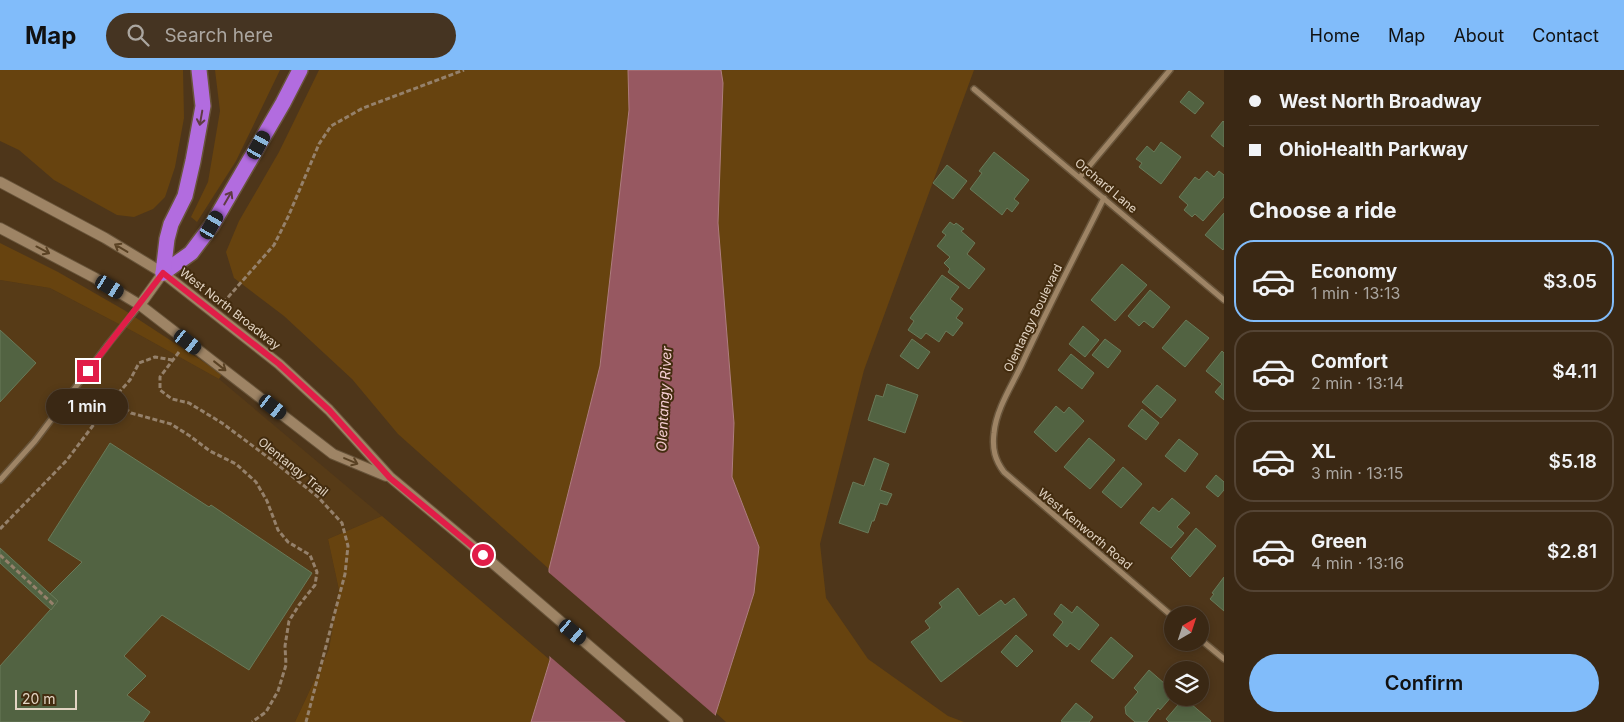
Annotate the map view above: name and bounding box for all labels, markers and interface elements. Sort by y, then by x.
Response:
search box [106,13,456,58]
text: Map [25,21,76,50]
icon: search [124,21,152,49]
text: Search here [164,24,273,47]
text: Home [1310,25,1360,46]
text: Map [1388,25,1425,46]
text: About [1453,25,1504,46]
text: Contact [1532,25,1599,46]
text: West North Broadway [1279,90,1482,113]
one-way arrow [195,110,205,126]
car [245,128,272,162]
text: OhioHealth Parkway [1279,138,1468,161]
street label: Orchard Lane [1072,155,1141,216]
one-way arrow [224,191,234,205]
text: Choose a ride [1249,197,1397,223]
car [198,208,225,242]
one-way arrow [115,242,129,252]
one-way arrow [36,245,51,255]
icon: car [1251,259,1296,304]
text: Economy [1311,260,1397,283]
street label: Olentangy Boulevard [1000,261,1065,374]
street label: West North Broadway [177,265,284,353]
text: $3.05 [1543,270,1597,293]
car [93,273,126,301]
text: 1 min · 13:13 [1311,283,1400,303]
car [171,327,204,357]
water label: Olentangy River [652,345,675,452]
icon: car [1251,349,1296,394]
text: Comfort [1311,350,1388,373]
route end [77,360,99,382]
text: $4.11 [1552,360,1597,383]
one-way arrow [213,361,226,372]
text: 2 min · 13:14 [1311,373,1404,393]
callout: 1 min [47,388,129,424]
car [256,392,289,422]
text: 1 min [67,396,107,416]
street label: Olentangy Trail [255,434,331,499]
icon: car [1251,439,1296,484]
text: XL [1311,440,1336,463]
text: $5.18 [1549,450,1597,473]
one-way arrow [343,457,358,467]
text: 3 min · 13:15 [1311,463,1404,483]
street label: West Kenworth Road [1035,485,1135,572]
icon: car [1251,529,1296,574]
text: Green [1311,530,1367,553]
text: $2.81 [1547,540,1597,563]
route start [472,544,494,566]
text: 4 min · 13:16 [1311,553,1404,573]
north arrow [1164,606,1209,651]
map controls [1164,606,1209,706]
car [556,617,589,647]
button: Confirm [1249,654,1599,712]
button: layers [1164,661,1209,706]
scale bar [15,687,78,710]
text: 20 m [22,690,56,707]

